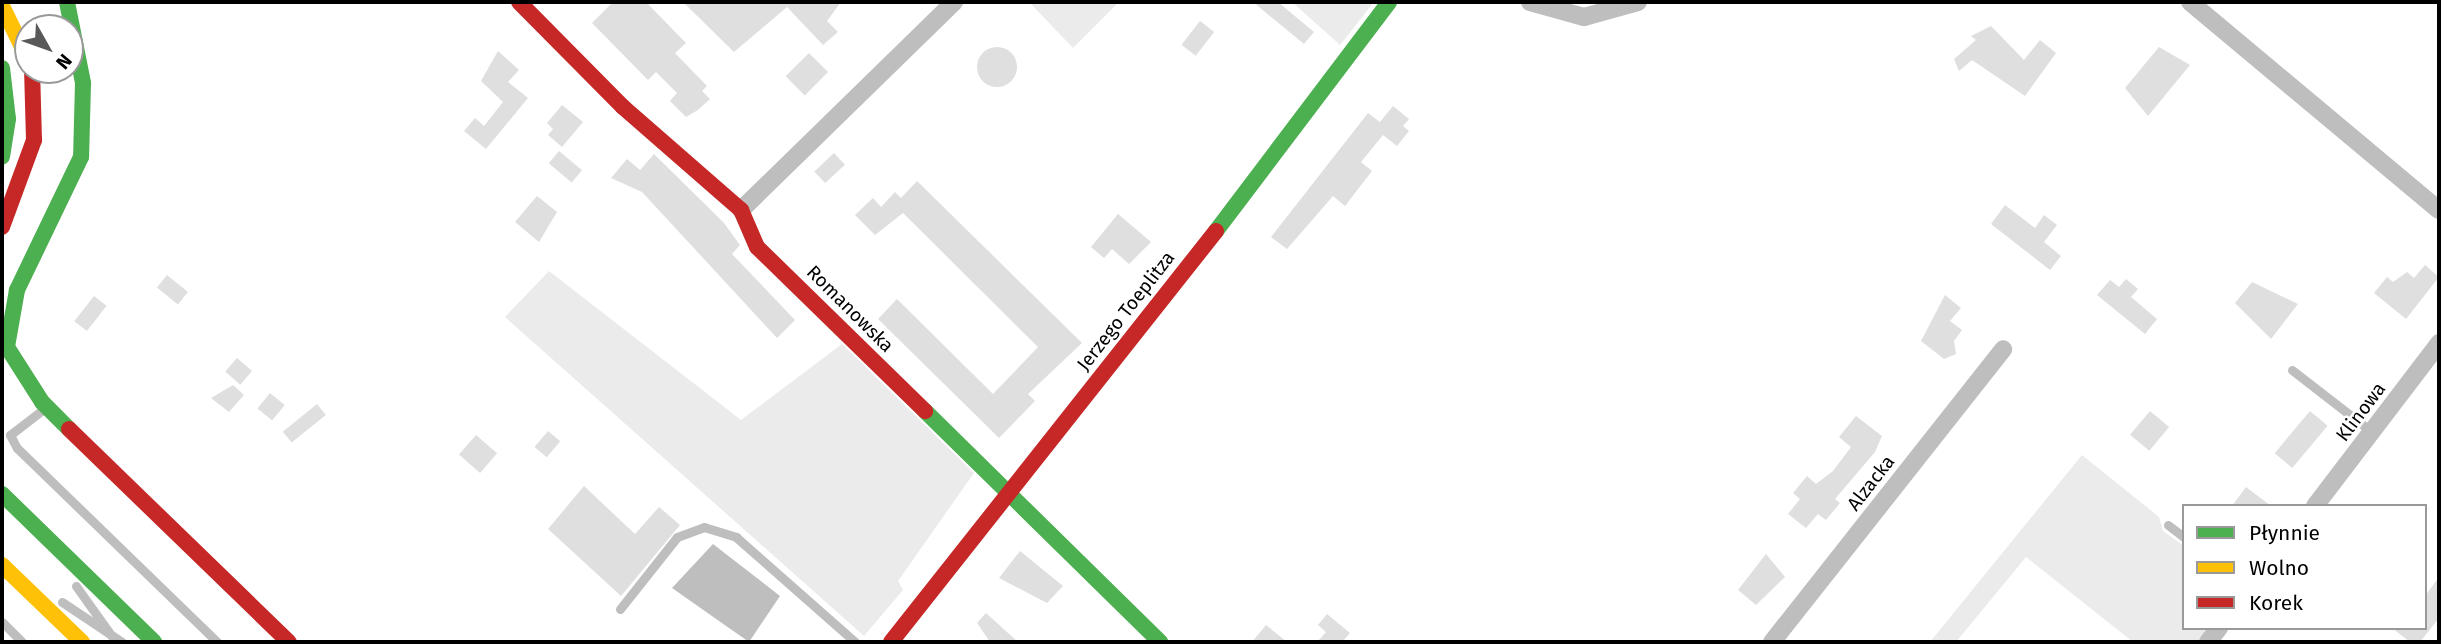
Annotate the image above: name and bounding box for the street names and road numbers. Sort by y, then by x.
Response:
street label: Jerzego Toeplitza [1072,247,1180,375]
street label: Romanowska [802,261,898,357]
street label: Klinowa [2331,378,2391,446]
street label: Alzacka [1842,451,1900,515]

